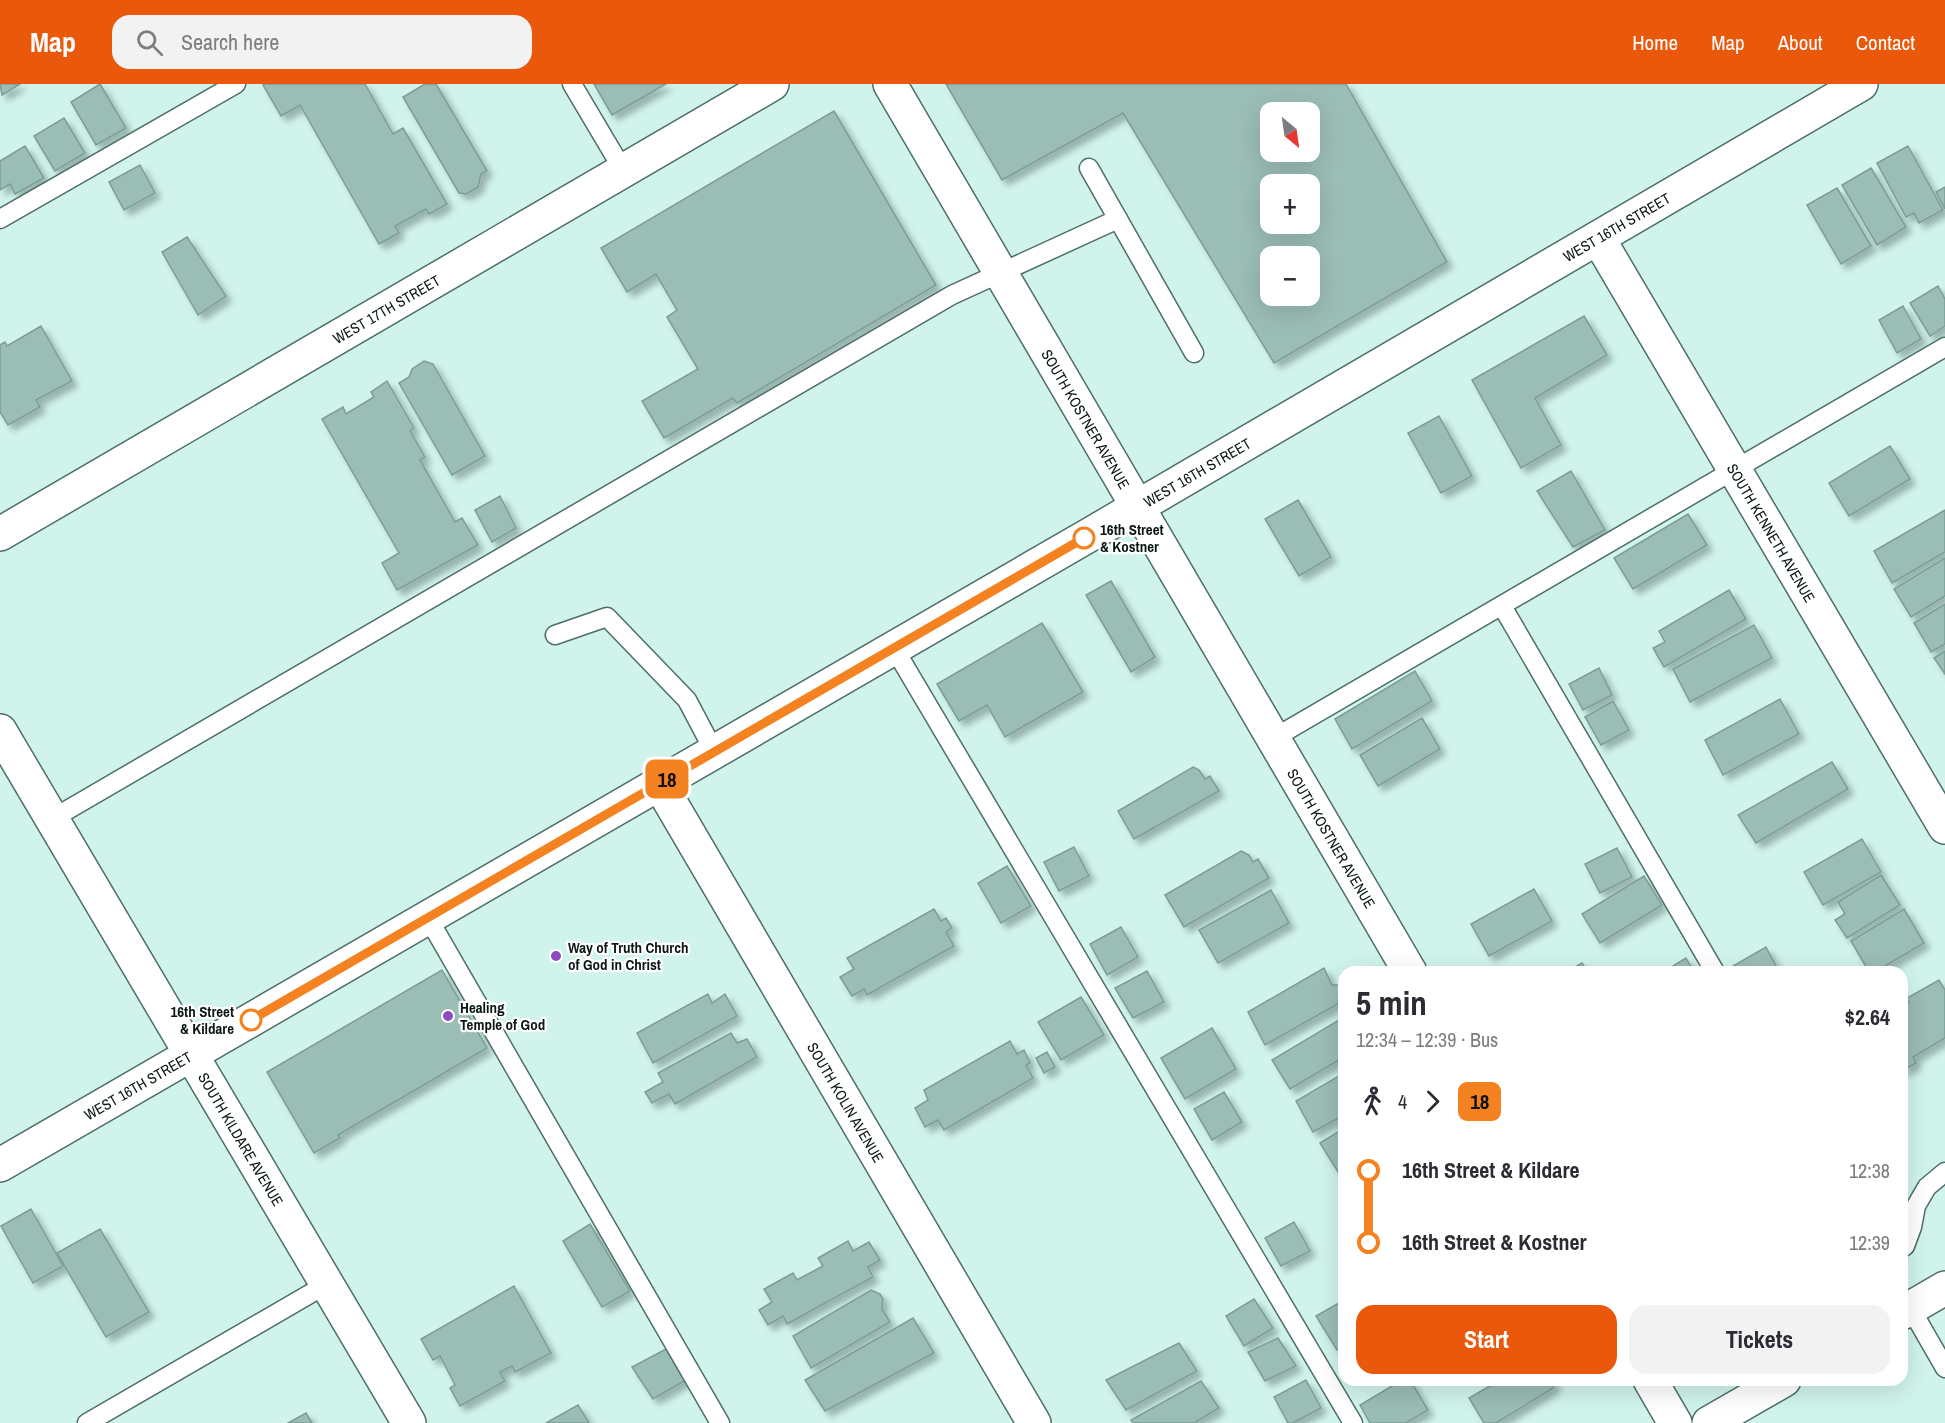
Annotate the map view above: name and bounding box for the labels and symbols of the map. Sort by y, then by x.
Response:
north arrow [1260,102,1320,162]
street label: WEST 16TH STREET [1559,187,1674,266]
street label: WEST 17TH STREET [329,269,444,348]
street label: SOUTH KOSTNER AVENUE [1037,345,1135,493]
street label: WEST 16TH STREET [1139,432,1255,512]
street label: SOUTH KENNETH AVENUE [1722,459,1821,606]
place label: 16th Street & Kostner [1100,519,1164,557]
marker: 16th Street & Kostner [1073,527,1095,549]
line badge: 18 [640,760,694,798]
street label: SOUTH KOSTNER AVENUE [1283,764,1381,912]
place label: Way of Truth Church of God in Christ [568,937,689,975]
marker: Way of Truth Church of God in Christ [549,949,563,963]
place label: Healing Temple of God [460,997,545,1035]
place label: 16th Street & Kildare [170,1001,234,1039]
marker: 16th Street & Kildare [240,1009,262,1031]
marker: Healing Temple of God [441,1009,455,1023]
street label: SOUTH KOLIN AVENUE [803,1038,889,1166]
street label: WEST 16TH STREET [80,1046,196,1125]
street label: SOUTH KILDARE AVENUE [194,1068,289,1210]

